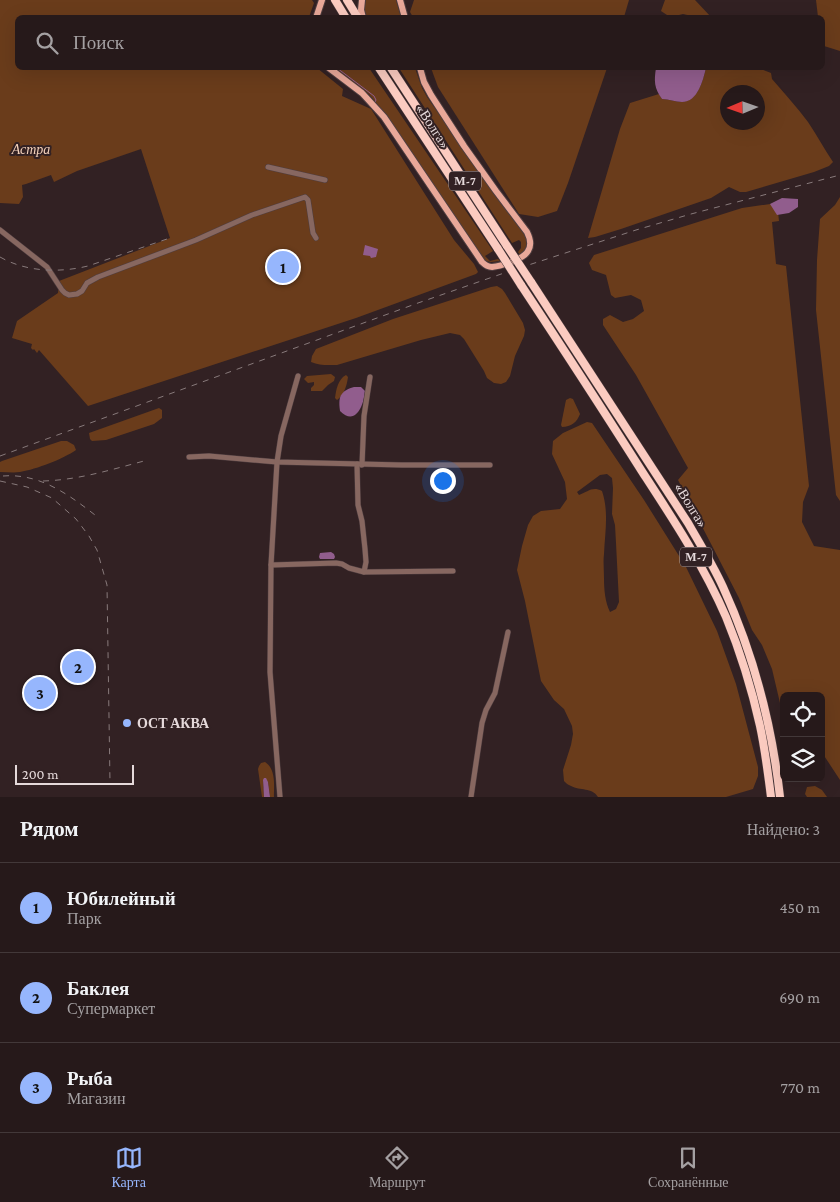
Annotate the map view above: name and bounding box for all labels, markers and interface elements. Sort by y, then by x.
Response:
search box [15,15,825,70]
icon: search [33,29,61,57]
text: Поиск [73,32,124,53]
north arrow [720,85,765,130]
street label: «Волга» [413,101,453,151]
park label: Астра [11,141,50,157]
road number: М-7 [449,172,481,190]
pin: 1 [267,248,299,286]
your location [430,468,456,494]
street label: «Волга» [671,479,711,531]
road number: М-7 [680,548,712,566]
pin: 2 [62,648,94,686]
pin: 3 [24,674,56,712]
map controls [780,692,825,782]
button: locate [780,692,825,737]
place label: ОСТ АКВА [137,715,210,731]
marker: ОСТ АКВА [121,717,133,729]
button: layers [780,737,825,782]
scale bar [15,762,134,785]
text: 200 m [22,766,58,782]
text: Рядом [20,817,79,841]
text: Найдено: 3 [747,821,820,838]
text: Юбилейный [67,888,176,909]
text: 1 [33,899,39,916]
text: 450 m [779,899,820,916]
text: Парк [67,910,101,927]
text: Баклея [67,978,129,999]
text: 2 [32,989,40,1006]
text: 690 m [779,989,820,1006]
text: Супермаркет [67,1000,155,1017]
text: Рыба [67,1068,112,1089]
text: 3 [32,1079,40,1096]
text: 770 m [781,1079,820,1096]
text: Магазин [67,1090,125,1107]
tab: Карта [111,1144,146,1191]
tab: Маршрут [369,1144,425,1191]
tab: Сохранённые [648,1144,729,1191]

